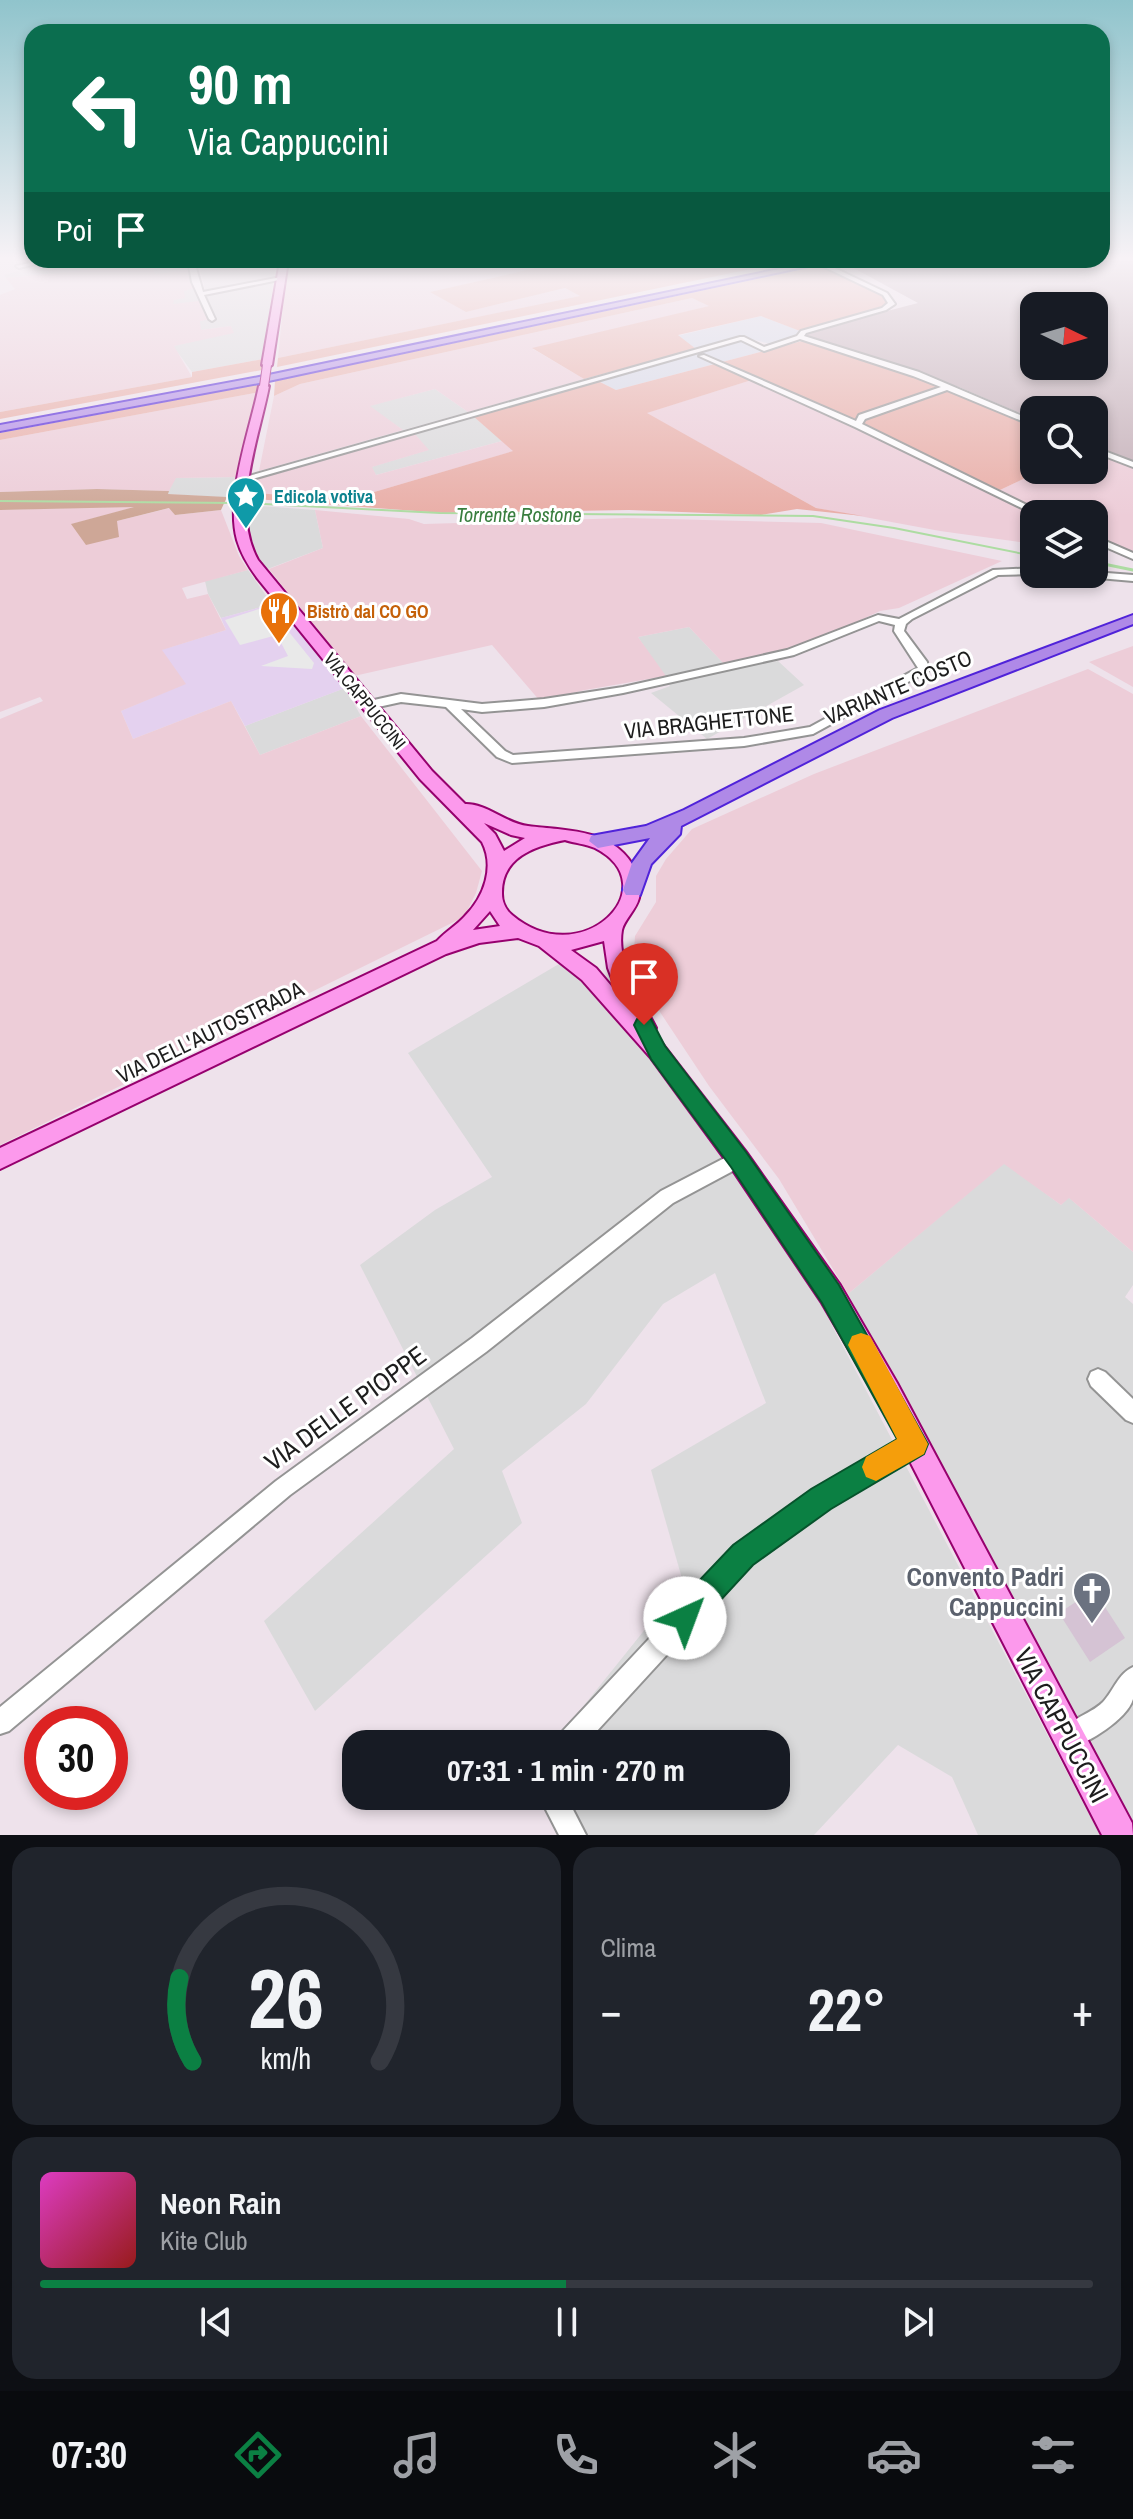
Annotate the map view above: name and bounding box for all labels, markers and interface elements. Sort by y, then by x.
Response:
text: 90 m [188,46,293,121]
icon: left [56,56,160,160]
text: Via Cappuccini [188,118,389,166]
icon: arrive [109,208,153,252]
text: Poi [56,210,93,250]
north arrow [1020,292,1108,380]
map controls [1020,292,1108,588]
button: search [1020,396,1108,484]
place icon: Edicola votiva [225,475,267,530]
place label: Edicola votiva [274,484,374,509]
button: layers [1020,500,1108,588]
water label: Torrente Rostone [456,501,582,528]
restaurant icon: Bistrò dal CO GO [258,590,300,645]
place label: Bistrò dal CO GO [307,599,428,624]
street label: VARIANTE COSTO [820,642,976,732]
street label: VIA CAPPUCCINI [318,647,412,755]
street label: VIA BRAGHETTONE [623,698,795,746]
pin [610,943,678,1025]
icon: arrive [622,955,666,999]
street label: VIA DELL'AUTOSTRADA [111,973,309,1090]
street label: VIA DELLE PIOPPE [257,1337,433,1479]
place label: Convento Padri Cappuccini [906,1559,1064,1624]
church icon: Convento Padri Cappuccini [1071,1570,1113,1625]
position arrow [643,1576,727,1660]
street label: VIA CAPPUCCINI [1006,1641,1118,1809]
speed limit sign: 30 [24,1706,128,1810]
text: 07:31 · 1 min · 270 m [447,1750,685,1790]
text: Clima [601,1930,656,1965]
text: 26 [248,1942,324,2054]
text: 22° [807,1969,886,2050]
text: − [601,1980,622,2040]
text: + [1072,1980,1093,2040]
text: km/h [261,2039,312,2078]
text: Neon Rain [160,2183,282,2223]
text: Kite Club [160,2223,248,2258]
icon: previous [194,2300,238,2344]
icon: pause [545,2300,589,2344]
icon: next [896,2300,940,2344]
icon: directions [230,2427,286,2483]
icon: music [389,2427,445,2483]
icon: phone [548,2427,604,2483]
icon: climate [707,2427,763,2483]
icon: car [866,2427,922,2483]
icon: filters [1025,2427,1081,2483]
text: 07:30 [52,2431,127,2479]

